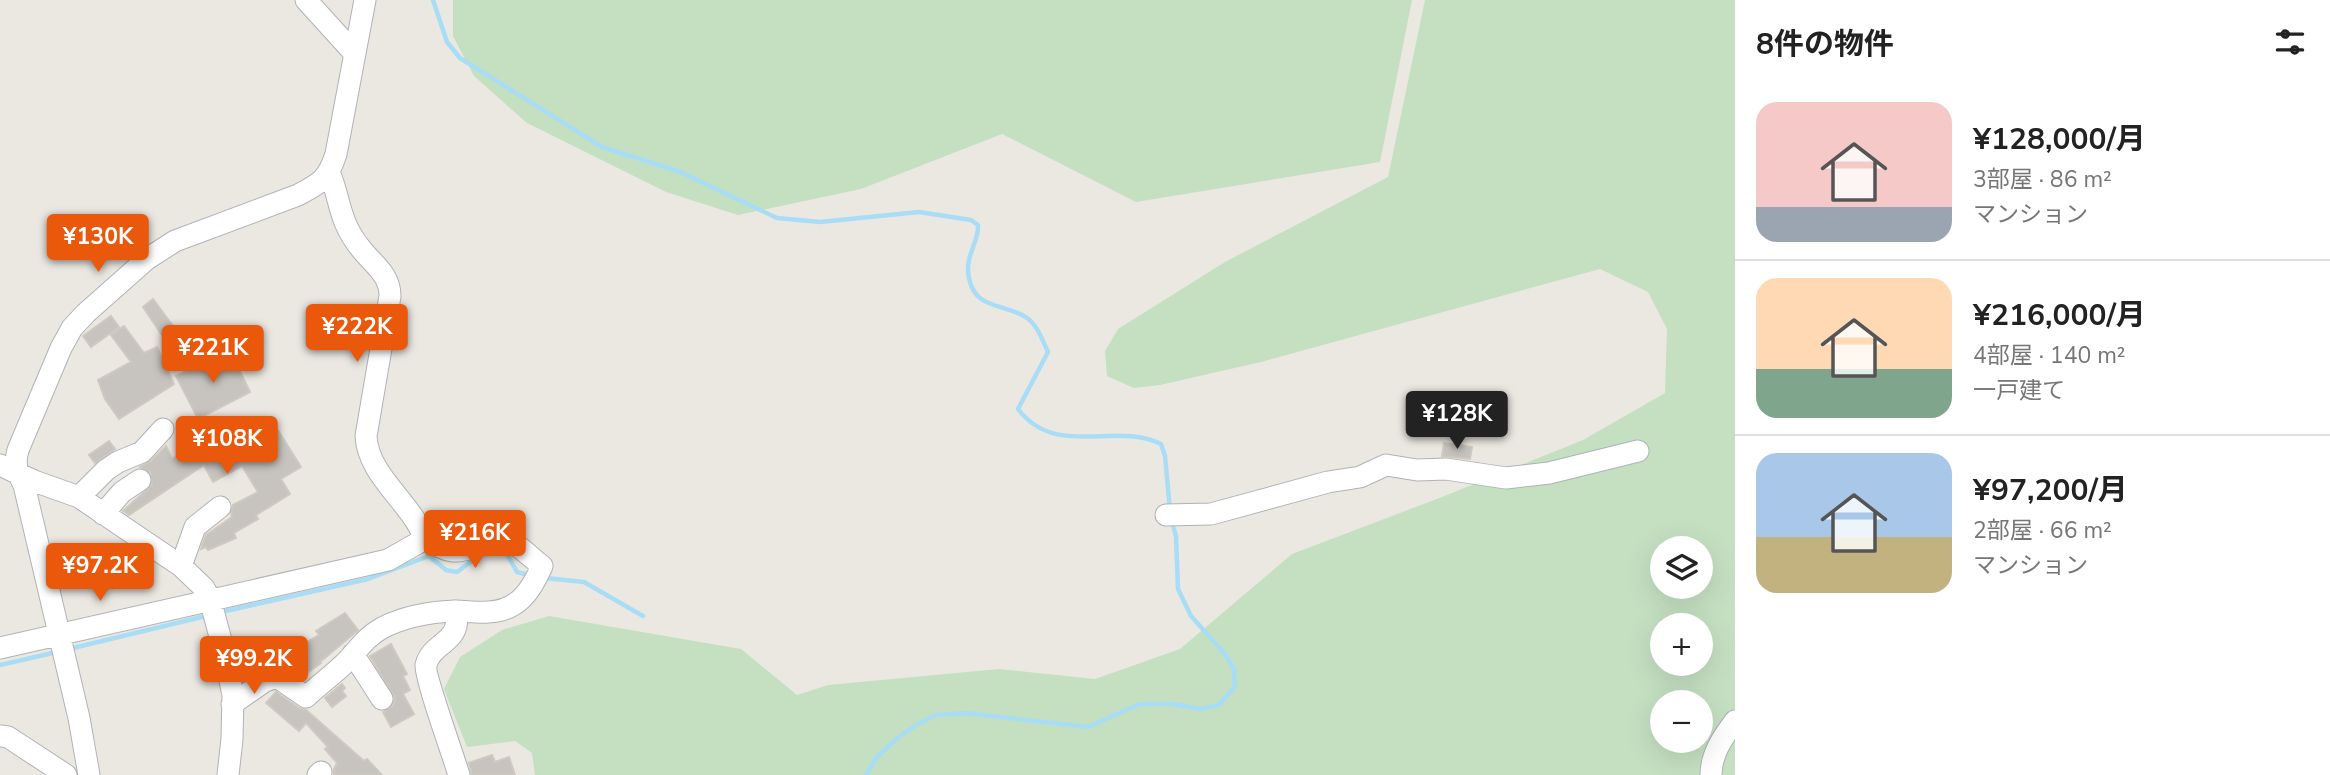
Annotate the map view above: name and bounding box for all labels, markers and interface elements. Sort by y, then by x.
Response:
icon: filters [2271,23,2309,61]
text: 8件の物件 [1756,24,1894,65]
text: ¥128,000/月 [1973,119,2146,160]
icon: home [1812,130,1896,214]
text: 3部屋 · 86 m² [1973,164,2112,195]
text: マンション [1973,199,2088,230]
pin: ¥130K [49,215,147,274]
text: ¥130K [63,221,133,252]
text: ¥216,000/月 [1973,295,2146,336]
pin: ¥222K [308,304,406,364]
icon: home [1812,306,1896,390]
text: ¥222K [322,311,392,342]
pin: ¥221K [164,326,262,385]
text: ¥221K [178,332,248,363]
text: 4部屋 · 140 m² [1973,340,2126,371]
text: 一戸建て [1973,375,2065,406]
pin: ¥128K [1408,392,1506,451]
text: ¥128K [1422,398,1492,429]
pin: ¥108K [178,416,276,476]
text: ¥108K [192,423,262,454]
text: ¥97,200/月 [1973,470,2128,511]
icon: home [1812,481,1896,565]
pin: ¥216K [426,510,524,570]
text: 2部屋 · 66 m² [1973,515,2112,546]
text: ¥216K [440,517,510,548]
map controls [1650,536,1713,753]
button: layers [1650,536,1713,599]
pin: ¥97.2K [43,544,157,603]
text: ¥97.2K [62,550,138,581]
text: マンション [1973,550,2088,581]
button: + [1650,613,1713,676]
pin: ¥99.2K [197,636,311,696]
text: ¥99.2K [216,643,292,674]
button: − [1650,690,1713,753]

